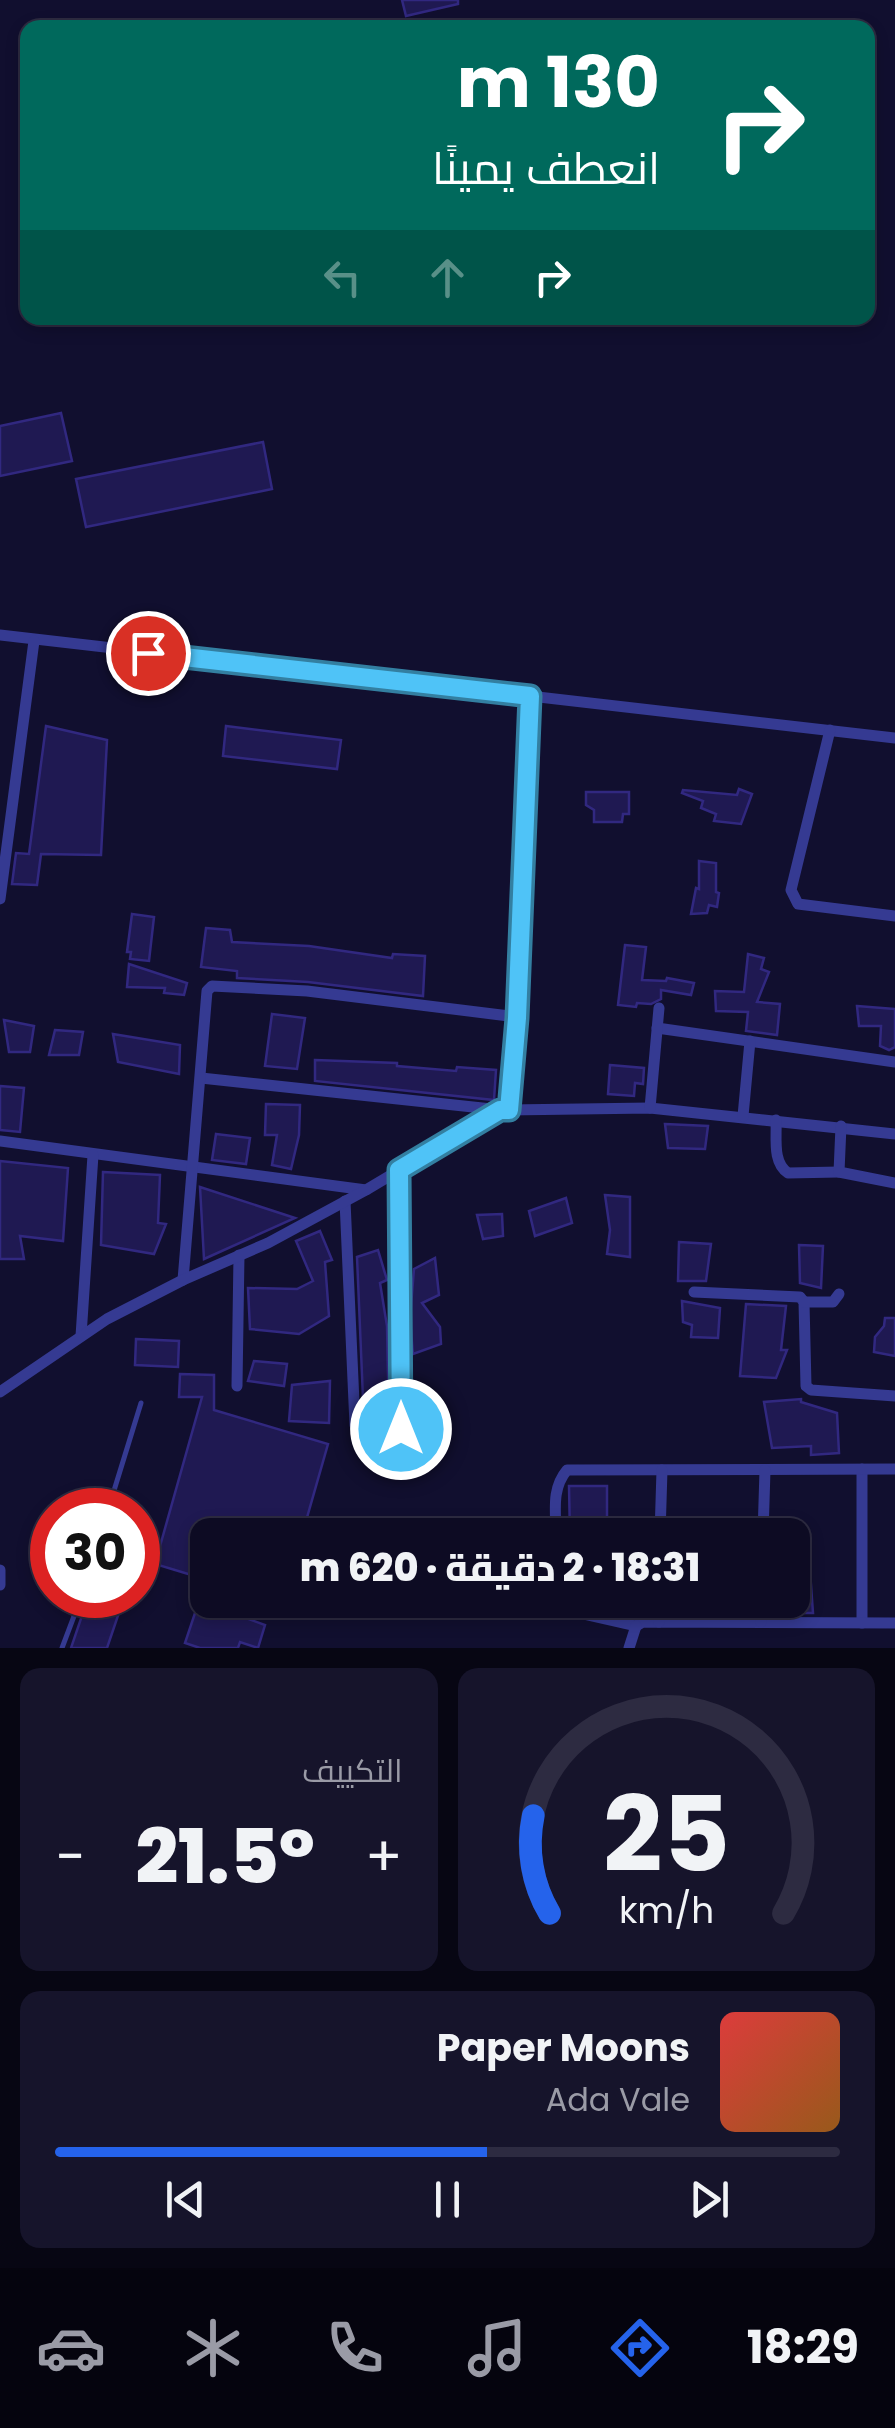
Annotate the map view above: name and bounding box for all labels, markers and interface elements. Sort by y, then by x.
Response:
text: 130 m [457,33,660,132]
icon: right [695,60,825,190]
text: انعطف يمينًا [432,137,660,200]
icon: left [315,250,370,305]
icon: ahead [420,250,475,305]
icon: right [525,250,580,305]
pin [106,611,191,696]
icon: arrive [121,626,176,681]
position arrow [349,1377,453,1481]
speed limit sign: 30 [30,1488,160,1618]
text: 18:31 · 2 دقيقة · 620 m [300,1541,700,1594]
text: التكييف [302,1748,403,1793]
text: 25 [603,1762,730,1907]
text: 21.5° [135,1804,315,1909]
text: − [55,1818,85,1895]
text: + [365,1818,402,1895]
text: km/h [619,1885,714,1936]
text: Paper Moons [437,2021,690,2074]
text: Ada Vale [546,2077,690,2122]
icon: previous [158,2172,213,2227]
icon: pause [420,2172,475,2227]
icon: next [682,2172,737,2227]
icon: car [36,2313,106,2383]
icon: climate [178,2313,248,2383]
icon: phone [320,2313,390,2383]
icon: music [462,2313,532,2383]
icon: directions [605,2313,675,2383]
text: 18:29 [747,2316,859,2379]

